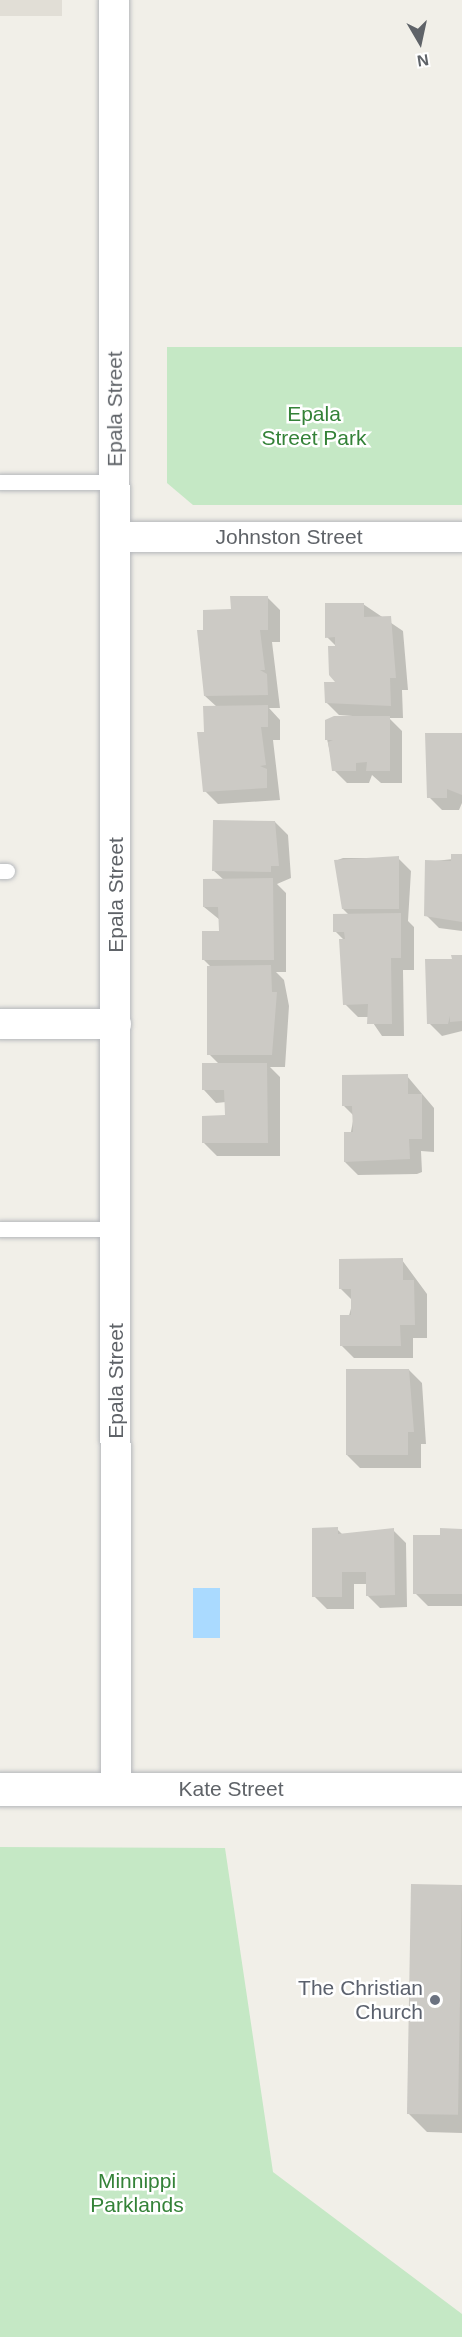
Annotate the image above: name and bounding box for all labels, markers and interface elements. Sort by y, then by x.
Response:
north arrow [390,12,450,72]
text: N [416,51,430,70]
street label: Epala Street [102,351,128,467]
park label: Epala Street Park [261,401,367,451]
street label: Johnston Street [215,524,363,550]
street label: Epala Street [103,837,129,953]
street label: Epala Street [103,1323,129,1439]
street label: Kate Street [178,1776,284,1802]
place label: The Christian Church [298,1975,423,2025]
marker: The Christian Church [428,1993,442,2007]
park label: Minnippi Parklands [90,2168,184,2218]

